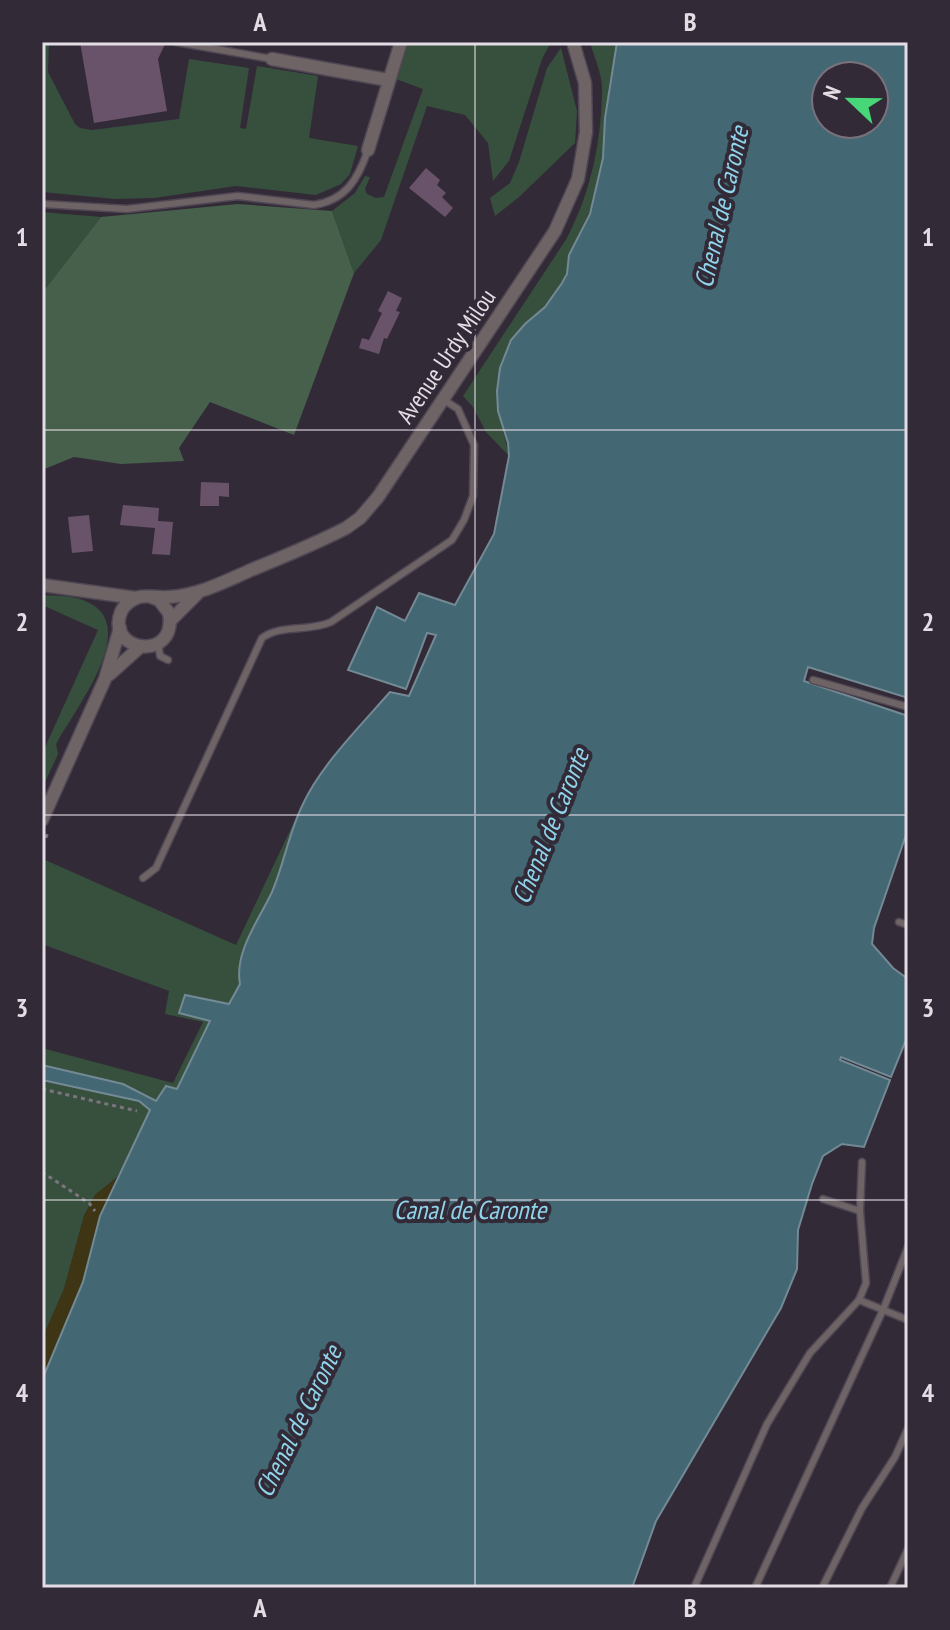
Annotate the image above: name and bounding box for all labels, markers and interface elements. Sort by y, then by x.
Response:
text: A [252,5,267,38]
text: B [684,5,697,38]
north arrow [810,60,890,140]
text: N [816,82,847,103]
water label: Chenal de Caronte [686,121,756,291]
text: 1 [16,220,28,253]
text: 1 [922,220,934,253]
street label: Avenue Urdy Milou [390,283,502,429]
text: 2 [16,605,28,638]
text: 2 [922,605,934,638]
water label: Chenal de Caronte [504,742,597,908]
text: 3 [16,991,28,1024]
text: 3 [922,991,934,1024]
water label: Canal de Caronte [394,1193,548,1226]
water label: Chenal de Caronte [247,1338,350,1502]
text: 4 [16,1376,29,1409]
text: 4 [922,1376,935,1409]
text: A [252,1591,267,1624]
text: B [684,1591,697,1624]

